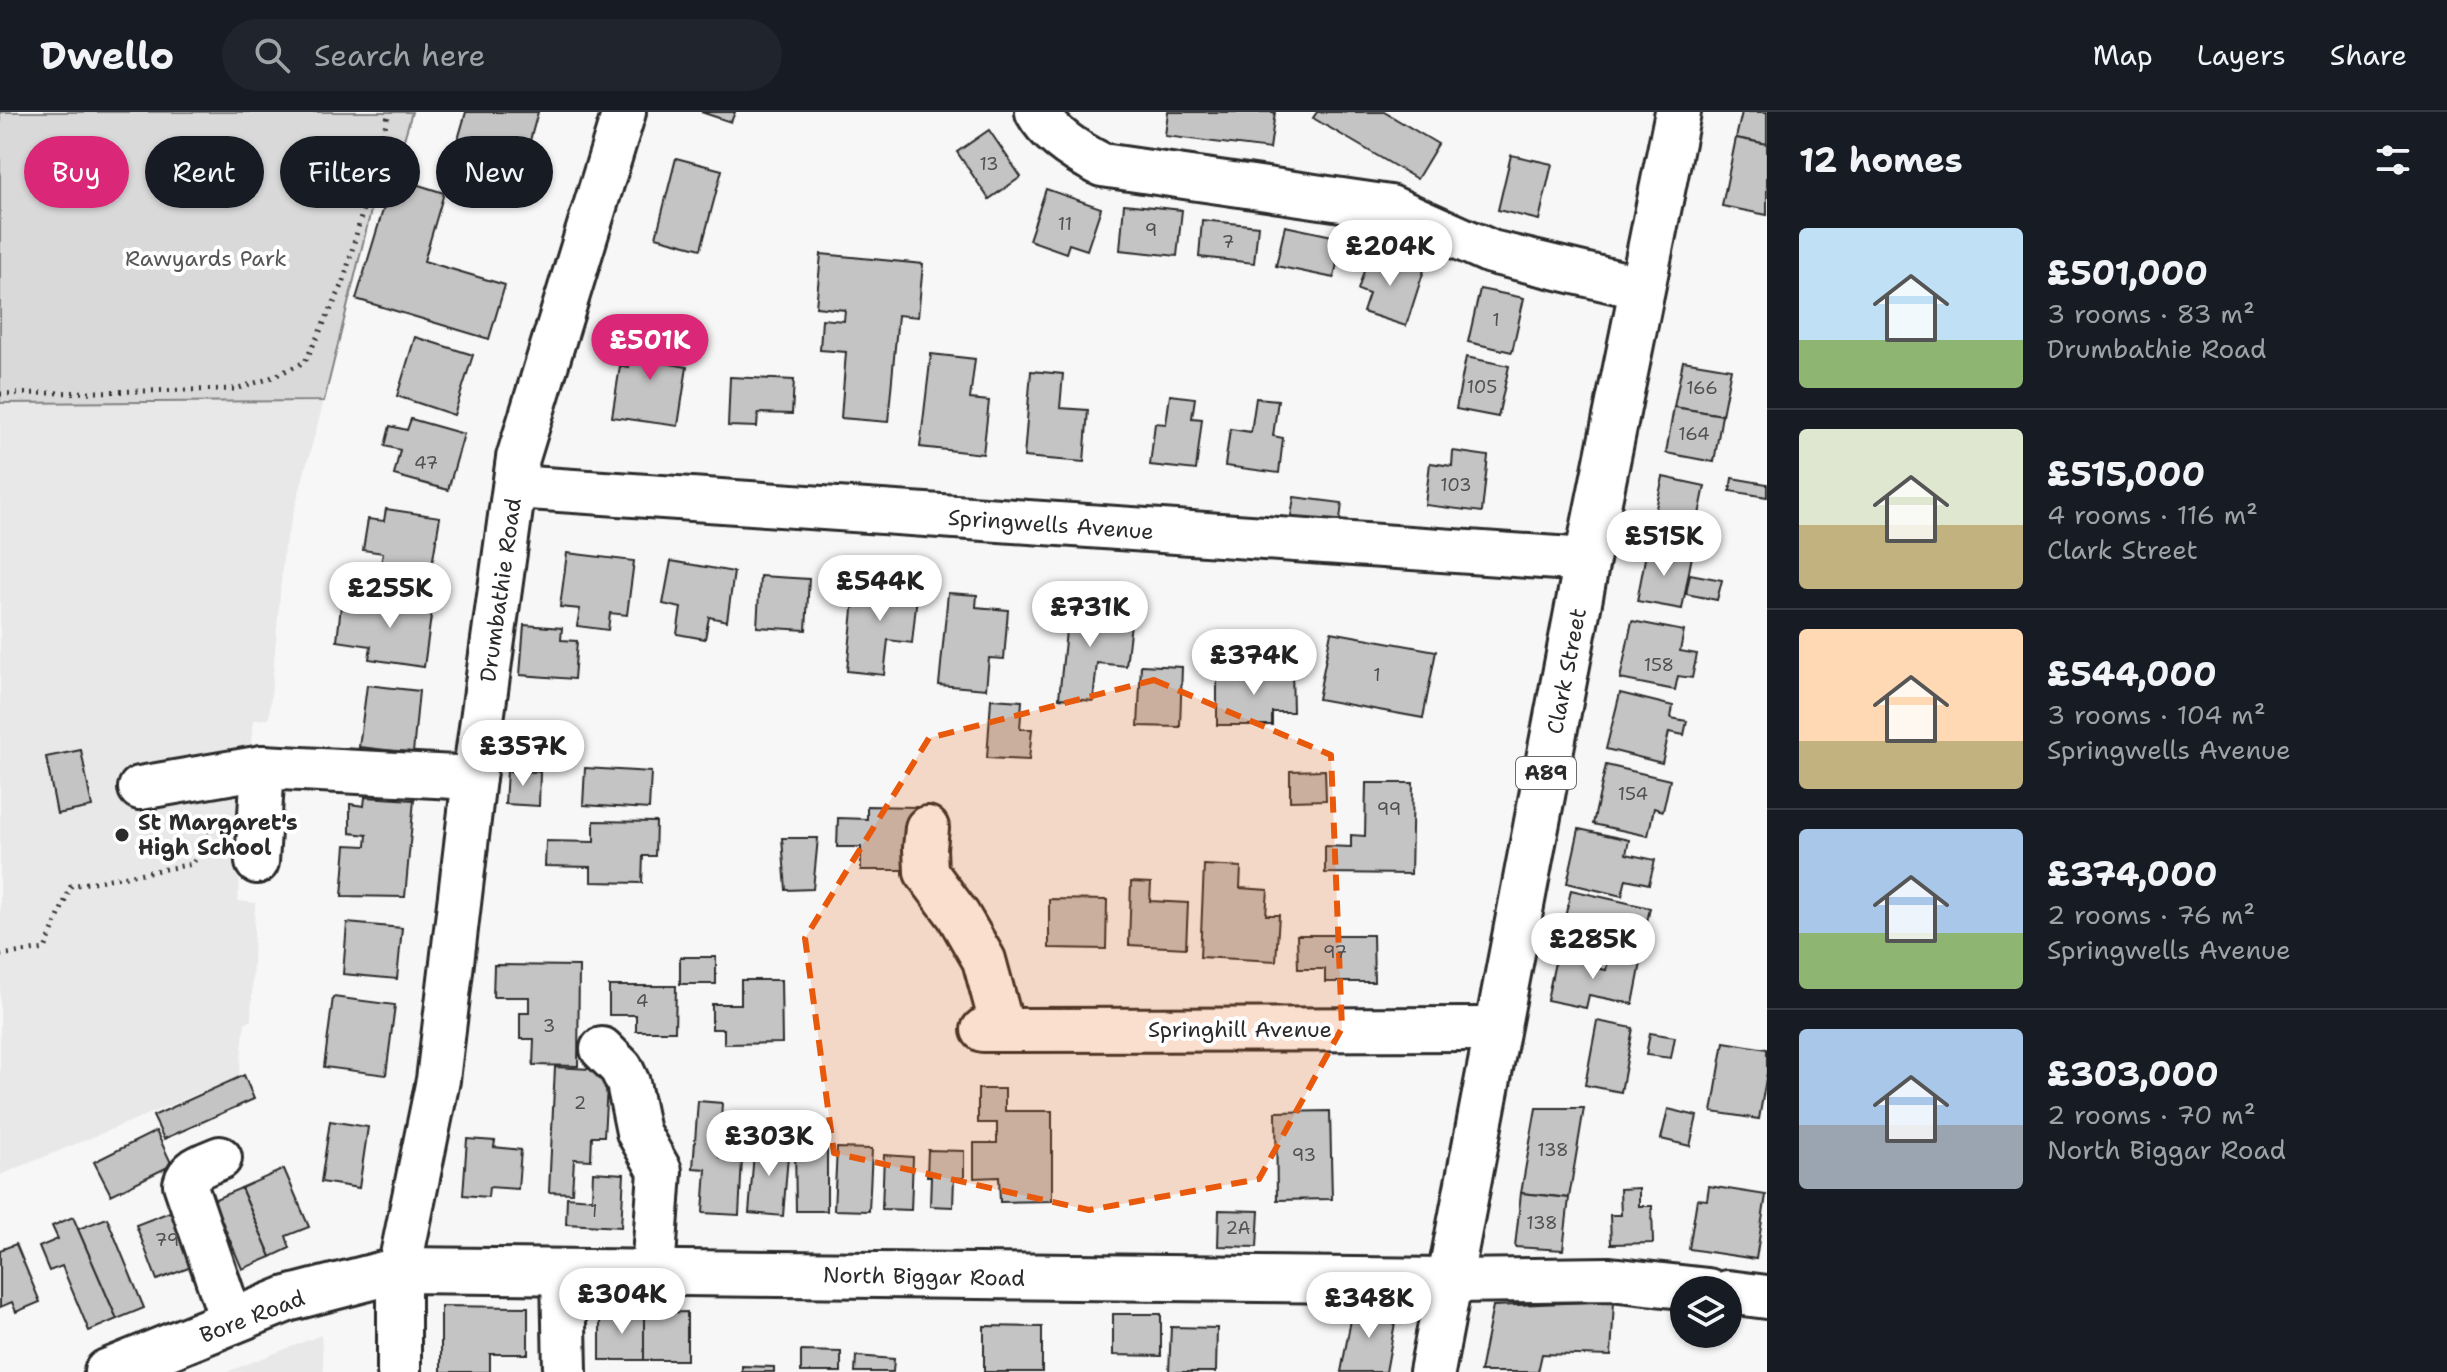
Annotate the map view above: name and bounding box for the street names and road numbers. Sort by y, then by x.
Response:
street label: Drumbathie Road [473,496,528,684]
street label: Springwells Avenue [947,503,1155,546]
street label: Clark Street [1540,606,1593,737]
road number: A89 [1516,757,1576,789]
street label: Springhill Avenue [1148,1015,1332,1044]
street label: North Biggar Road [823,1260,1025,1293]
street label: Bore Road [195,1283,309,1350]

